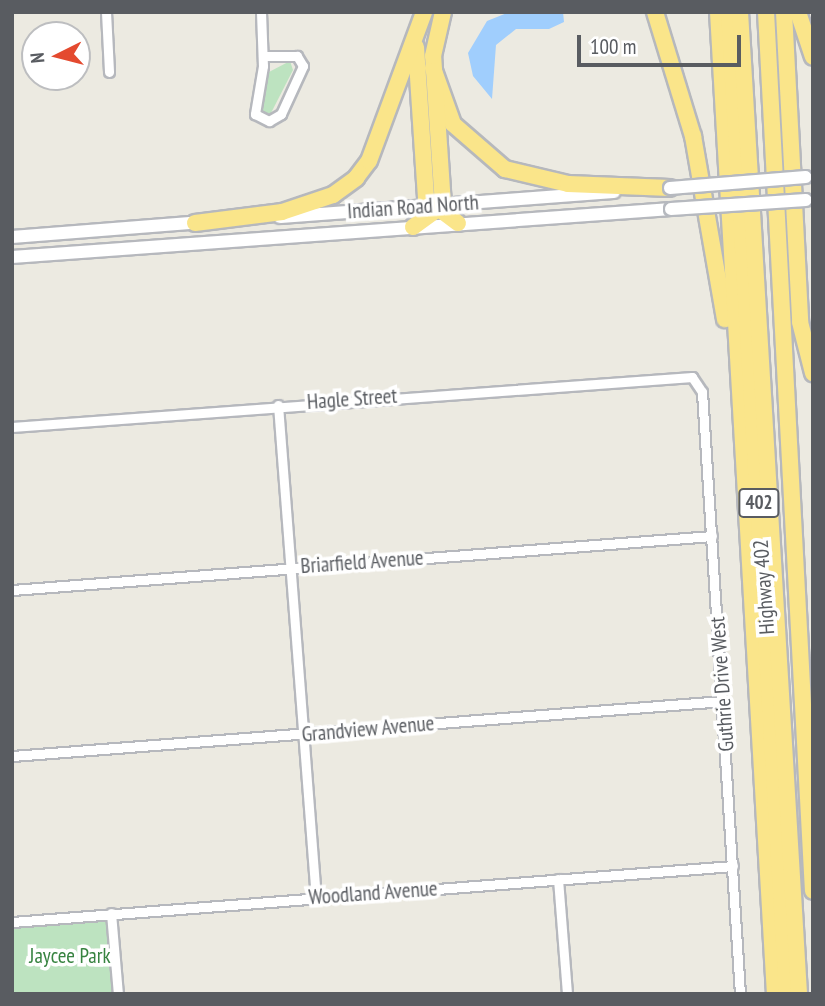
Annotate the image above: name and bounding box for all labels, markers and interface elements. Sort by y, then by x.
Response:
north arrow [21,21,91,91]
scale bar [580,21,744,65]
text: 100 m [590,33,636,60]
text: N [25,52,50,64]
street label: Indian Road North [346,190,480,224]
street label: Hagle Street [306,383,398,415]
road number: 402 [738,488,780,518]
street label: Highway 402 [748,538,780,636]
street label: Briarfield Avenue [299,545,425,579]
street label: Guthrie Drive West [705,616,739,752]
street label: Grandview Avenue [300,711,436,747]
street label: Woodland Avenue [307,876,439,910]
park label: Jaycee Park [29,943,111,969]

